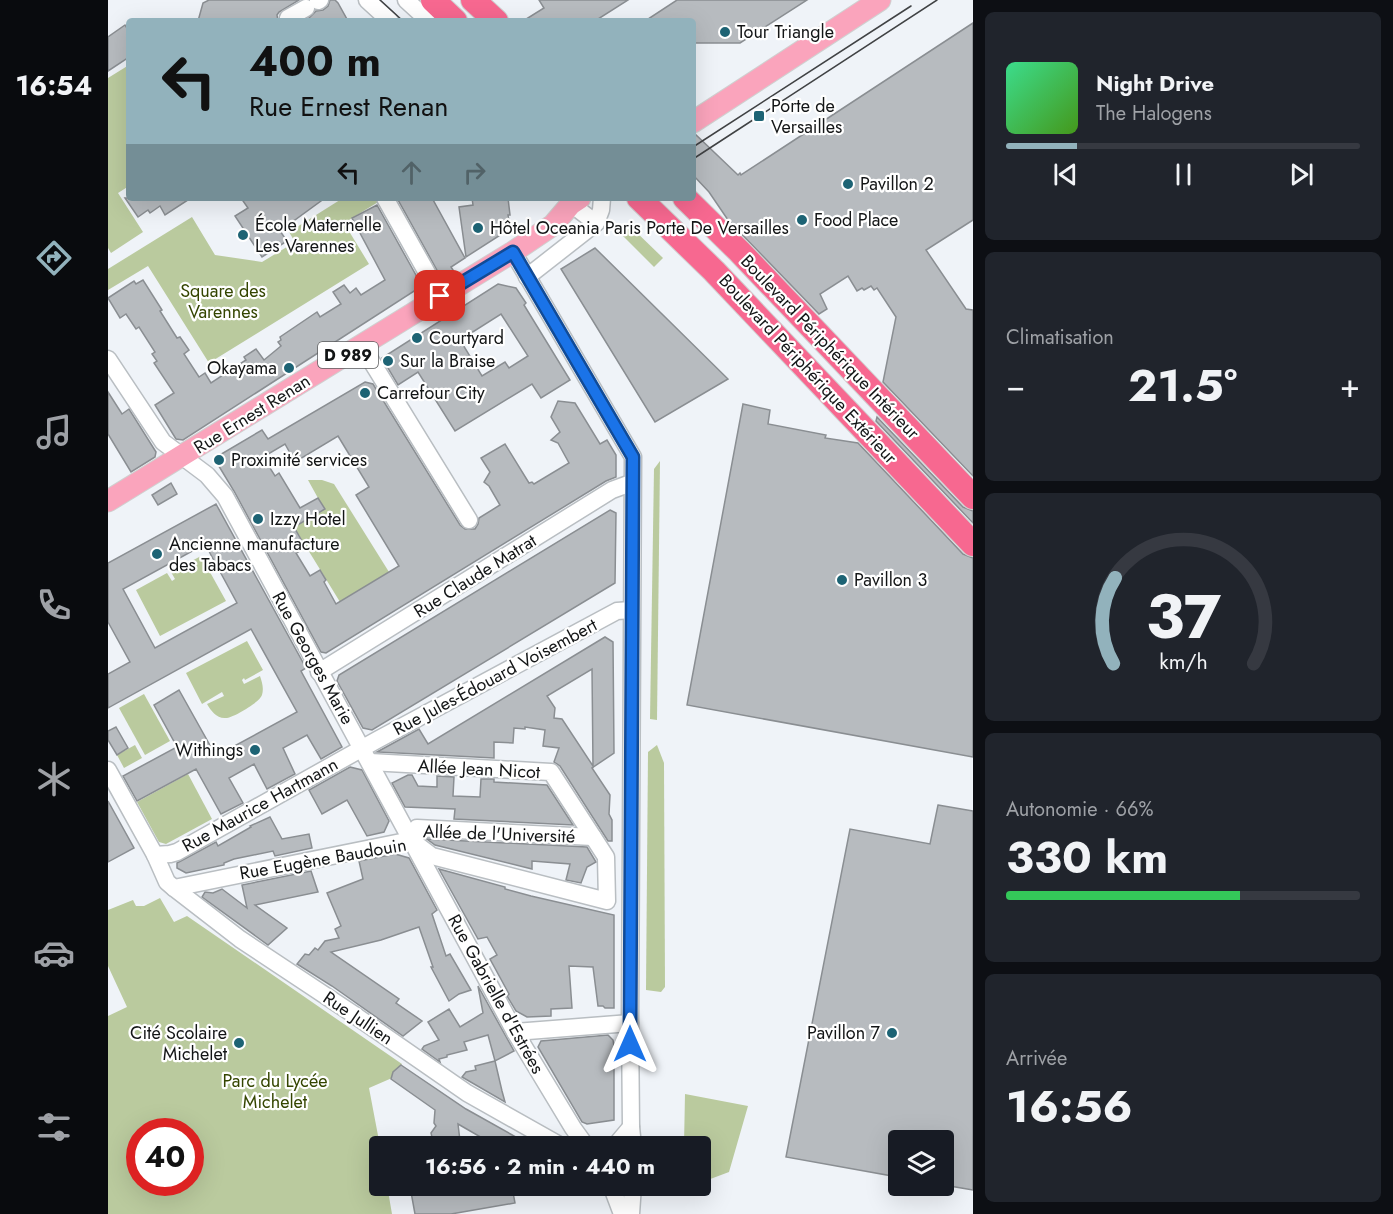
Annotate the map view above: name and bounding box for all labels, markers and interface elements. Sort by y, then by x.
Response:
place label: Tour Triangle [737,19,834,45]
marker: Tour Triangle [718,25,732,39]
text: 400 m [249,31,381,92]
icon: left [150,42,228,120]
text: 16:54 [16,66,92,105]
text: Night Drive [1096,67,1214,99]
text: Rue Ernest Renan [249,87,448,126]
place label: Porte de Versailles [771,93,842,140]
text: The Halogens [1096,99,1212,128]
marker: Porte de Versailles [752,109,766,123]
icon: left [332,156,365,189]
icon: ahead [395,156,428,189]
icon: right [458,156,491,189]
icon: previous [1049,158,1082,191]
icon: pause [1167,158,1200,191]
icon: next [1285,158,1318,191]
place label: Pavillon 2 [860,171,934,197]
marker: Pavillon 2 [841,177,855,191]
place label: Food Place [814,207,898,233]
place label: École Maternelle Les Varennes [255,212,381,259]
marker: Food Place [795,213,809,227]
place label: Hôtel Oceania Paris Porte De Versailles [490,215,789,241]
marker: Hôtel Oceania Paris Porte De Versailles [471,221,485,235]
marker: École Maternelle Les Varennes [236,228,250,242]
icon: directions [33,237,75,279]
street label: Boulevard Périphérique Intérieur [735,249,926,446]
street label: Boulevard Périphérique Extérieur [713,268,904,470]
pin [414,270,465,321]
park label: Square des Varennes [180,278,266,325]
icon: arrive [423,279,456,312]
text: Climatisation [1006,323,1114,352]
place label: Courtyard [429,325,504,351]
marker: Courtyard [410,331,424,345]
road number: D 989 [318,342,378,368]
place label: Sur la Braise [400,348,495,374]
text: 21.5° [1128,353,1237,418]
marker: Sur la Braise [381,354,395,368]
place label: Okayama [207,355,277,381]
marker: Okayama [282,361,296,375]
text: − [1006,362,1025,409]
text: + [1340,362,1360,409]
street label: Rue Ernest Renan [189,368,315,460]
place label: Carrefour City [377,380,485,406]
marker: Carrefour City [358,386,372,400]
icon: music [33,411,75,453]
place label: Proximité services [231,447,367,473]
marker: Proximité services [212,453,226,467]
place label: Izzy Hotel [270,506,346,532]
marker: Izzy Hotel [251,512,265,526]
street label: Rue Claude Matrat [409,527,542,624]
place label: Ancienne manufacture des Tabacs [169,531,339,578]
marker: Ancienne manufacture des Tabacs [150,547,164,561]
place label: Pavillon 3 [854,567,927,593]
text: 37 [1145,571,1221,661]
marker: Pavillon 3 [835,573,849,587]
icon: phone [33,584,75,626]
street label: Rue Georges Marie [266,587,360,729]
street label: Rue Jules-Édouard Voisembert [388,612,602,742]
text: km/h [1159,646,1207,677]
place label: Withings [175,737,243,763]
marker: Withings [248,743,262,757]
street label: Rue Maurice Hartmann [177,751,343,859]
street label: Allée Jean Nicot [417,753,542,785]
icon: climate [33,758,75,800]
text: Autonomie · 66% [1006,795,1154,824]
street label: Allée de l'Université [422,818,576,850]
text: 330 km [1006,825,1168,890]
street label: Rue Eugène Baudouin [238,832,408,886]
street label: Rue Gabrielle d'Estrées [441,910,551,1078]
icon: car [33,932,75,974]
street label: Rue Jullien [318,985,398,1051]
position arrow [598,1012,662,1076]
place label: Cité Scolaire Michelet [130,1020,228,1067]
place label: Pavillon 7 [807,1020,881,1046]
marker: Pavillon 7 [885,1026,899,1040]
marker: Cité Scolaire Michelet [232,1036,246,1050]
text: Arrivée [1006,1044,1067,1073]
park label: Parc du Lycée Michelet [223,1068,328,1115]
text: 16:56 [1006,1074,1133,1139]
icon: filters [33,1106,75,1148]
speed limit sign: 40 [126,1118,204,1196]
map controls [888,1130,954,1196]
button: layers [888,1130,954,1196]
text: 16:56 · 2 min · 440 m [425,1150,655,1182]

